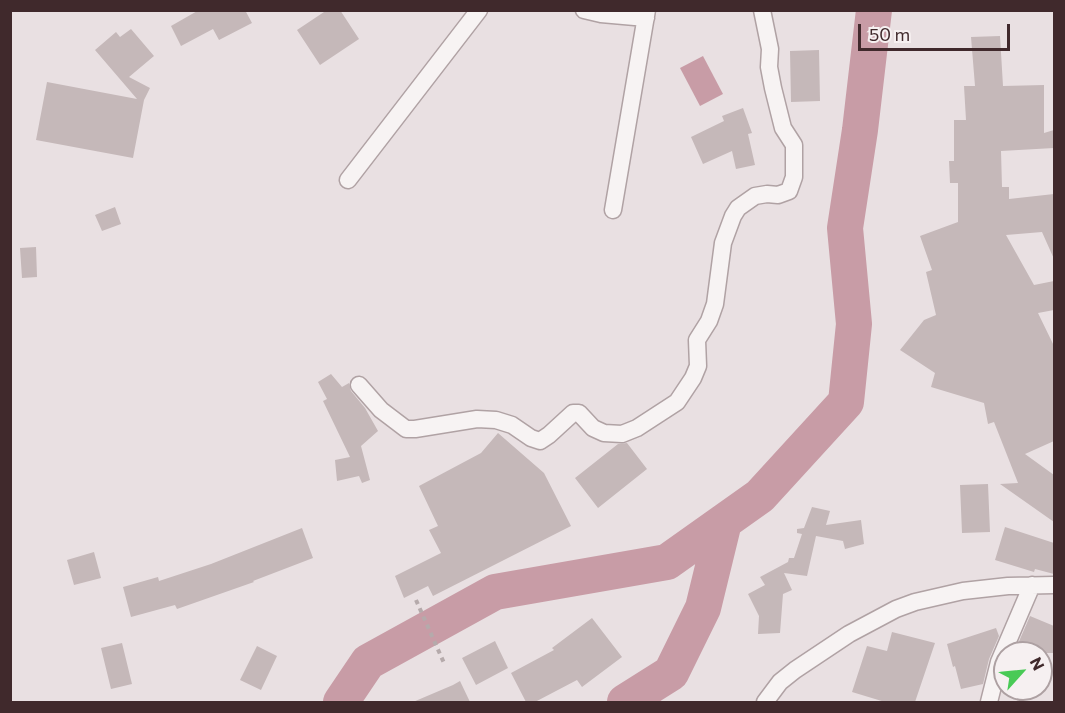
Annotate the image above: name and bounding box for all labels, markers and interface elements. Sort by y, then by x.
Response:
scale bar [861,12,1012,50]
text: 50 m [869,23,910,45]
north arrow [993,641,1053,701]
text: N [1027,654,1049,673]

